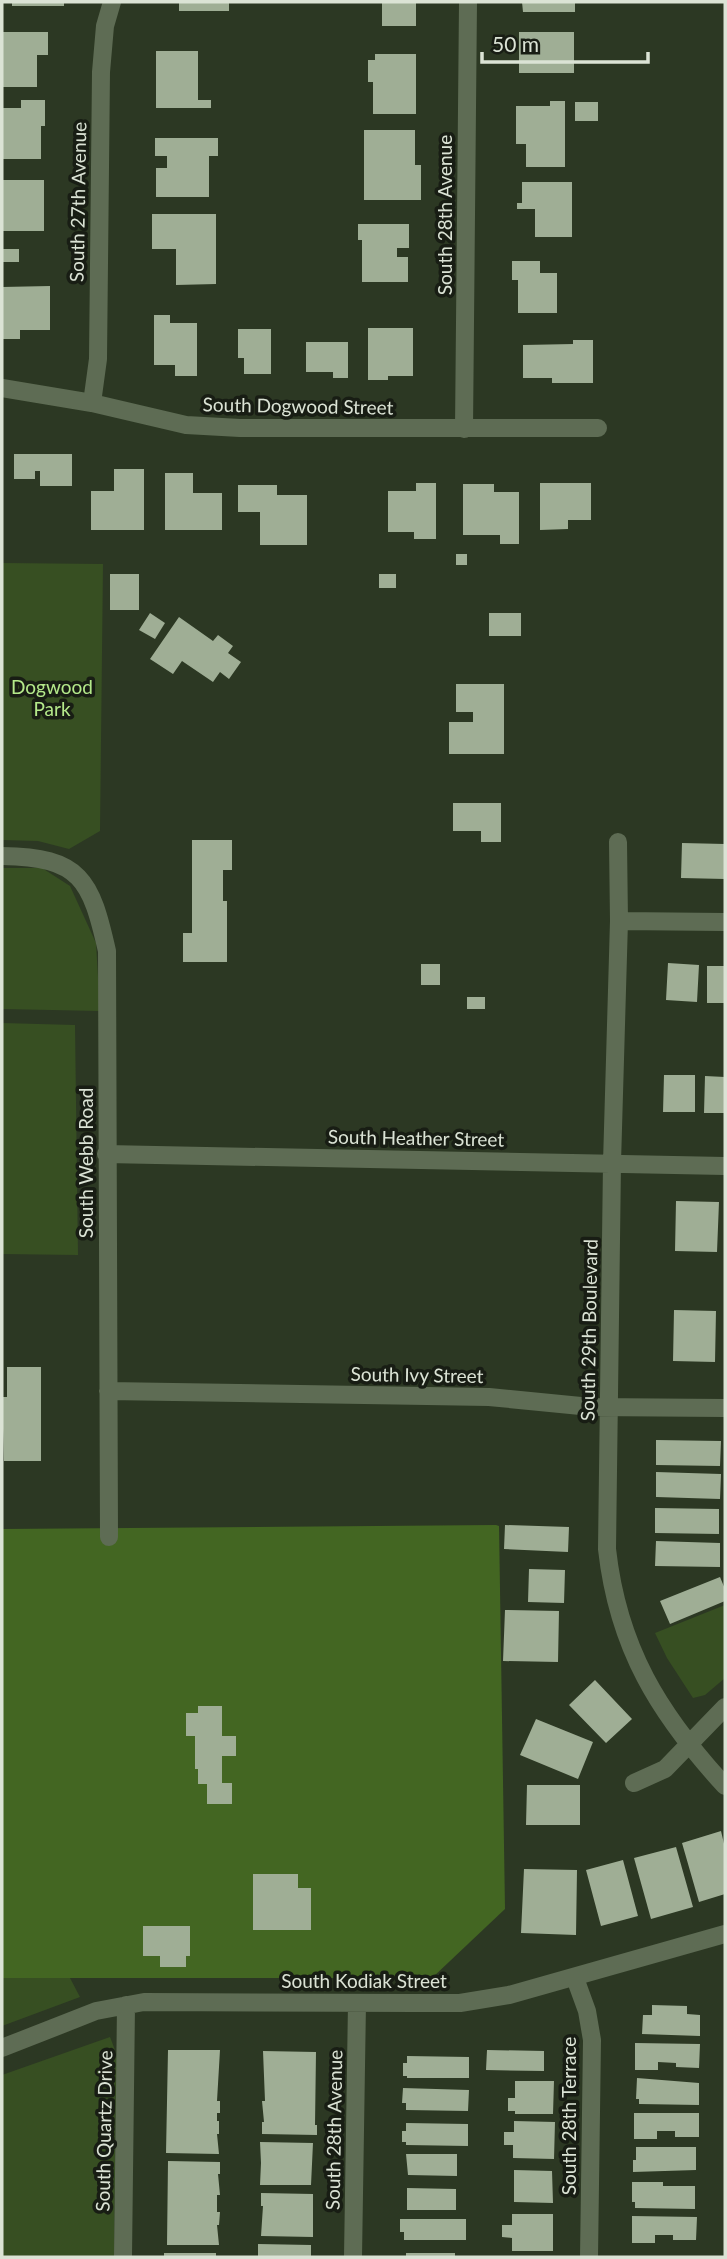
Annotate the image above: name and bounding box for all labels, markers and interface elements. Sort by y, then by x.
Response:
scale bar [482,21,648,65]
text: 50 m [492,31,539,56]
street label: South 27th Avenue [65,122,90,282]
street label: South 28th Avenue [433,135,456,295]
street label: South Dogwood Street [202,392,394,419]
park label: Dogwood Park [11,675,93,720]
street label: South Webb Road [74,1088,97,1238]
street label: South Heather Street [328,1124,505,1151]
street label: South 29th Boulevard [575,1239,602,1421]
street label: South Ivy Street [350,1362,484,1387]
street label: South Kodiak Street [281,1969,447,1992]
street label: South 28th Terrace [557,2037,580,2195]
street label: South Quartz Drive [91,2050,116,2212]
street label: South 28th Avenue [321,2050,346,2210]

